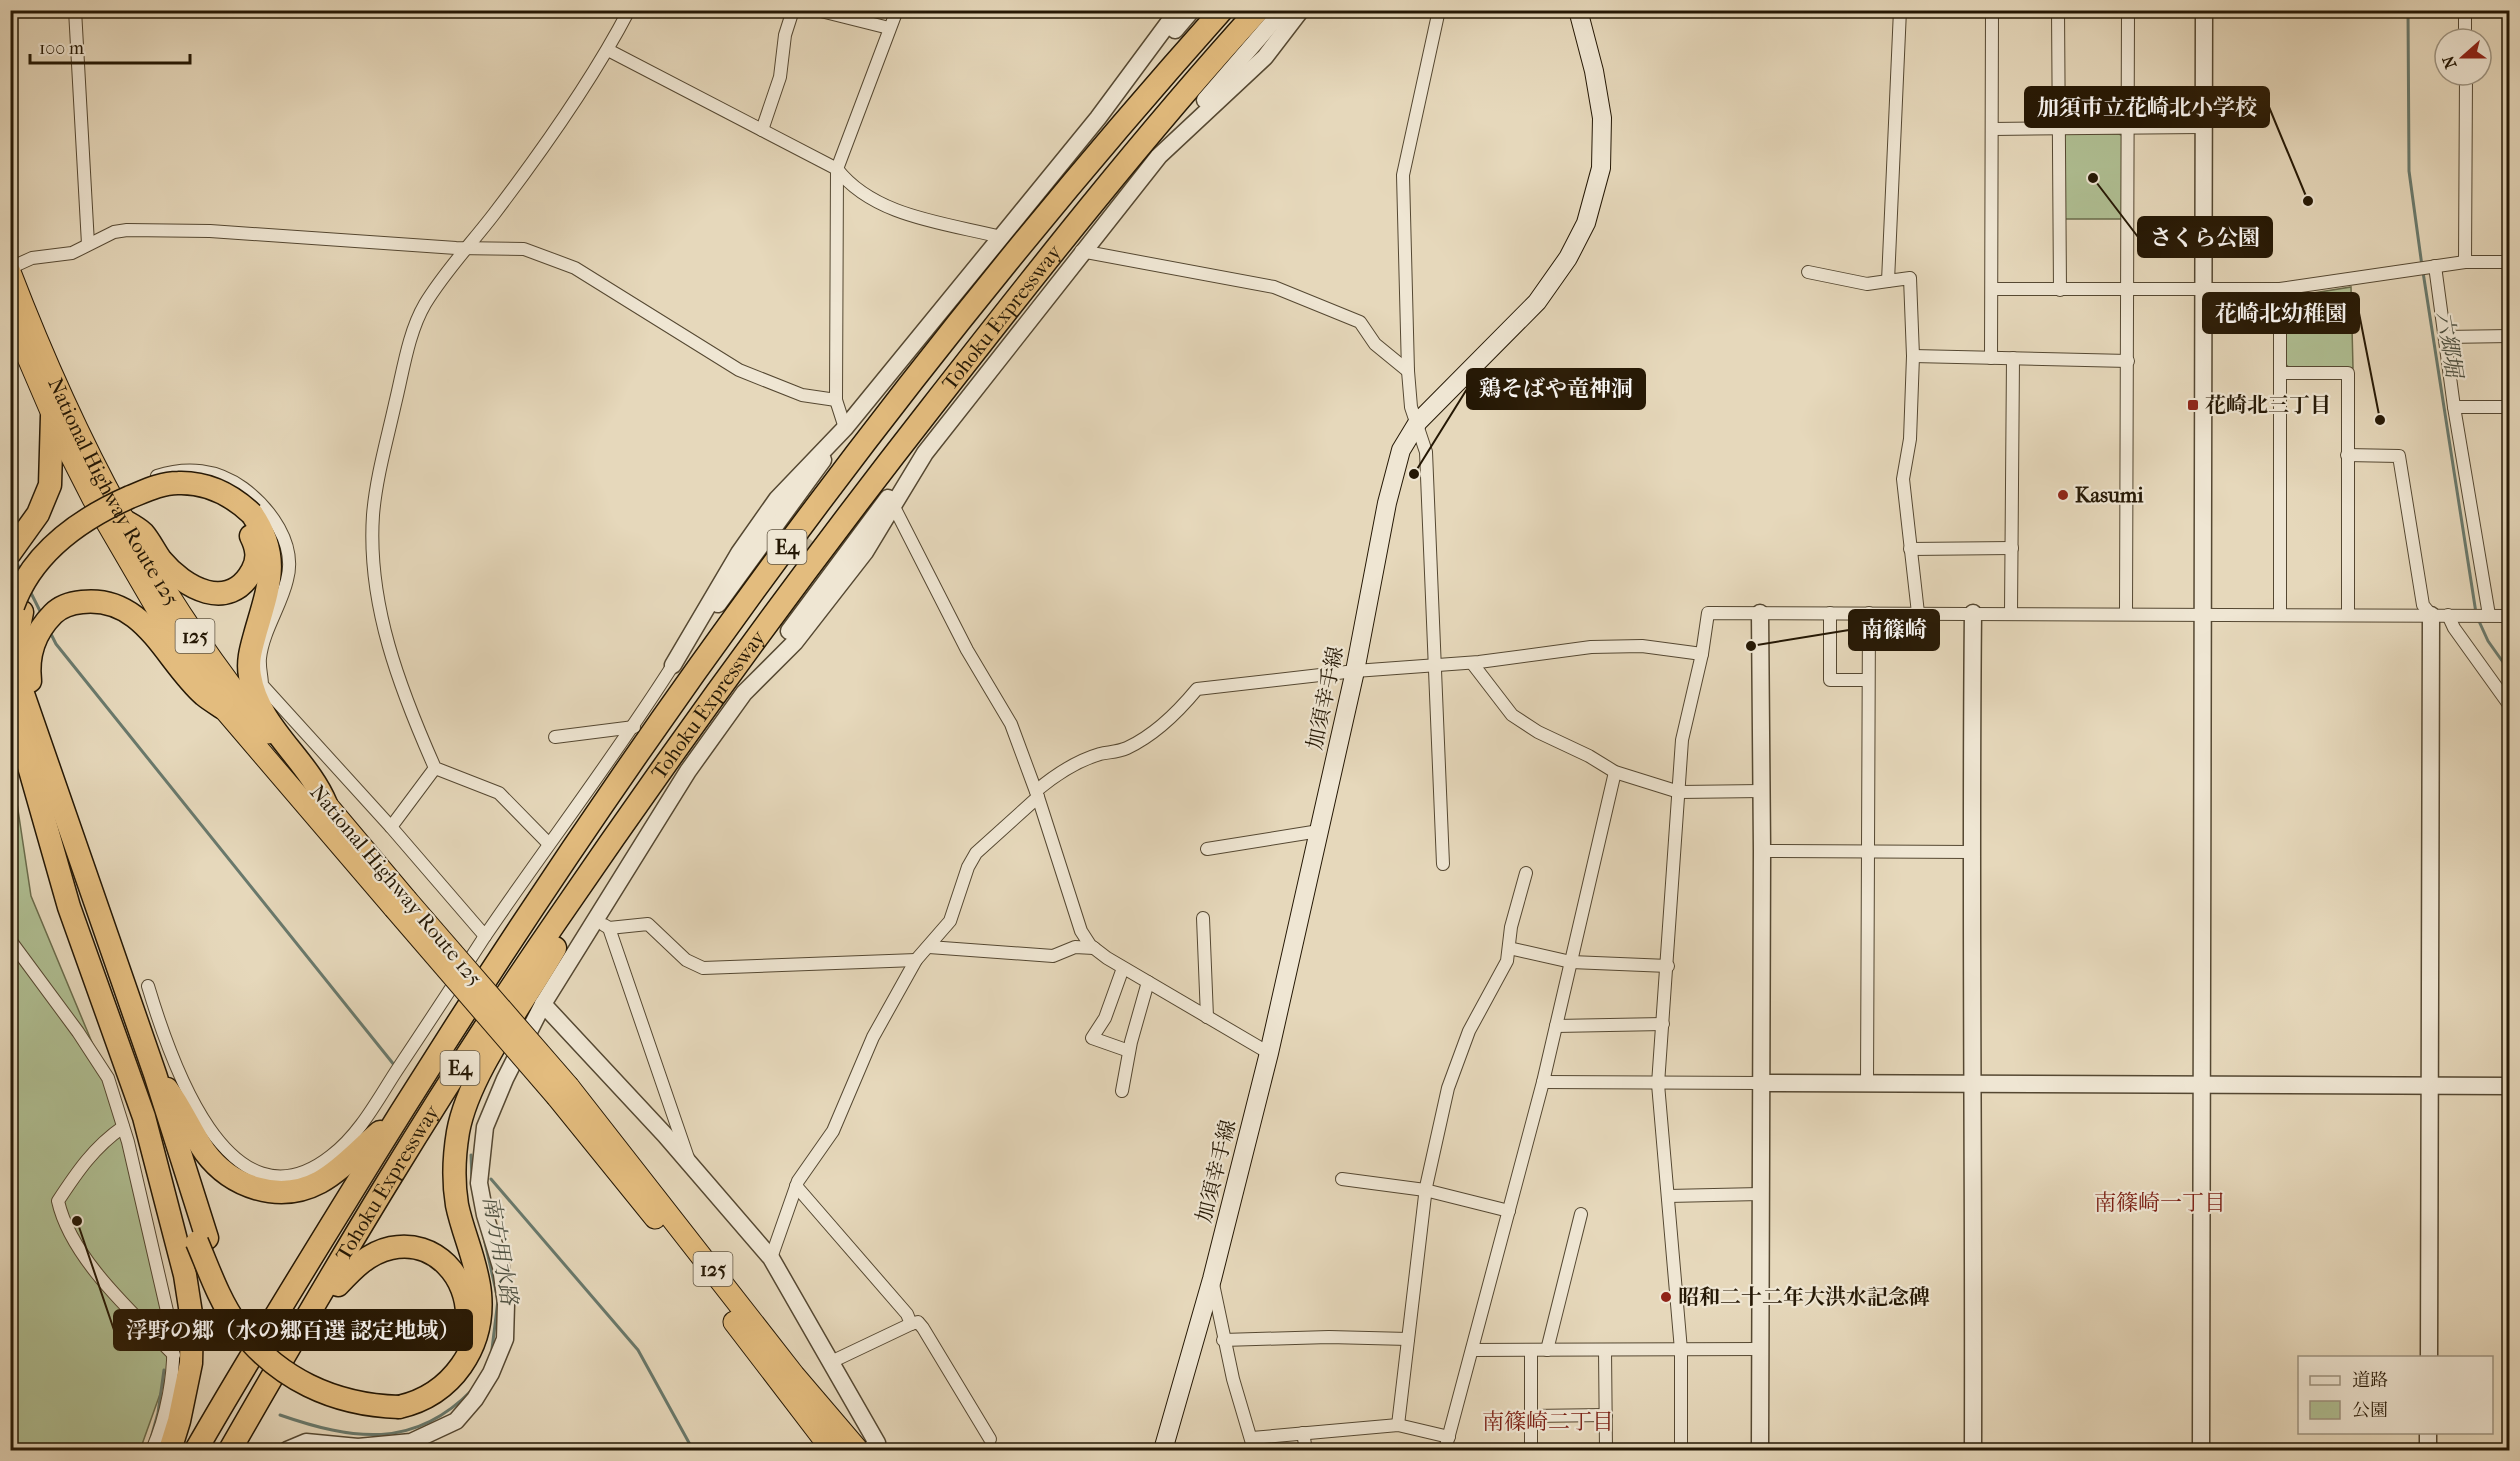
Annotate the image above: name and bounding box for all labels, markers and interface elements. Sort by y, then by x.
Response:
scale bar [30,27,190,65]
north arrow [2433,27,2493,87]
text: 100 m [39,38,84,59]
text: N [2438,52,2461,71]
callout: 加須市立花崎北小学校 [2025,87,2269,127]
text: 加須市立花崎北小学校 [2037,95,2257,121]
callout: さくら公園 [2138,217,2272,257]
text: さくら公園 [2150,225,2260,251]
street label: Tohoku Expressway [937,240,1067,395]
callout: 花崎北幼稚園 [2203,293,2359,333]
text: 花崎北幼稚園 [2215,301,2347,327]
water label: 六郷堀 [2431,310,2468,383]
callout: 鶏そばや竜神洞 [1467,369,1645,409]
street label: National Highway Route 125 [43,374,184,610]
text: 鶏そばや竜神洞 [1479,376,1633,402]
place label: 花崎北三丁目 [2205,393,2331,417]
marker: 花崎北三丁目 [2186,398,2200,412]
place label: Kasumi [2075,483,2144,507]
marker: Kasumi [2056,488,2070,502]
road number: E4 [768,530,806,564]
callout: 南篠崎 [1849,610,1939,650]
text: 南篠崎 [1861,617,1927,643]
road number: 125 [176,619,214,653]
street label: Tohoku Expressway [647,625,771,784]
street label: 加須幸手線 [1302,644,1348,752]
street label: National Highway Route 125 [305,780,487,990]
road number: E4 [440,1051,480,1085]
street label: Tohoku Expressway [331,1100,445,1265]
street label: 加須幸手線 [1192,1117,1240,1225]
district label: 南篠崎一丁目 [2094,1190,2226,1216]
water label: 南方用水路 [478,1194,523,1309]
road number: 125 [694,1252,732,1286]
place label: 昭和二十二年大洪水記念碑 [1678,1285,1930,1309]
marker: 昭和二十二年大洪水記念碑 [1659,1290,1673,1304]
callout: 浮野の郷（水の郷百選 認定地域） [114,1310,472,1350]
text: 浮野の郷（水の郷百選 認定地域） [126,1318,460,1344]
legend [2298,1356,2493,1434]
text: 道路 [2352,1370,2388,1391]
text: 公園 [2352,1400,2388,1421]
district label: 南篠崎二丁目 [1482,1409,1614,1435]

